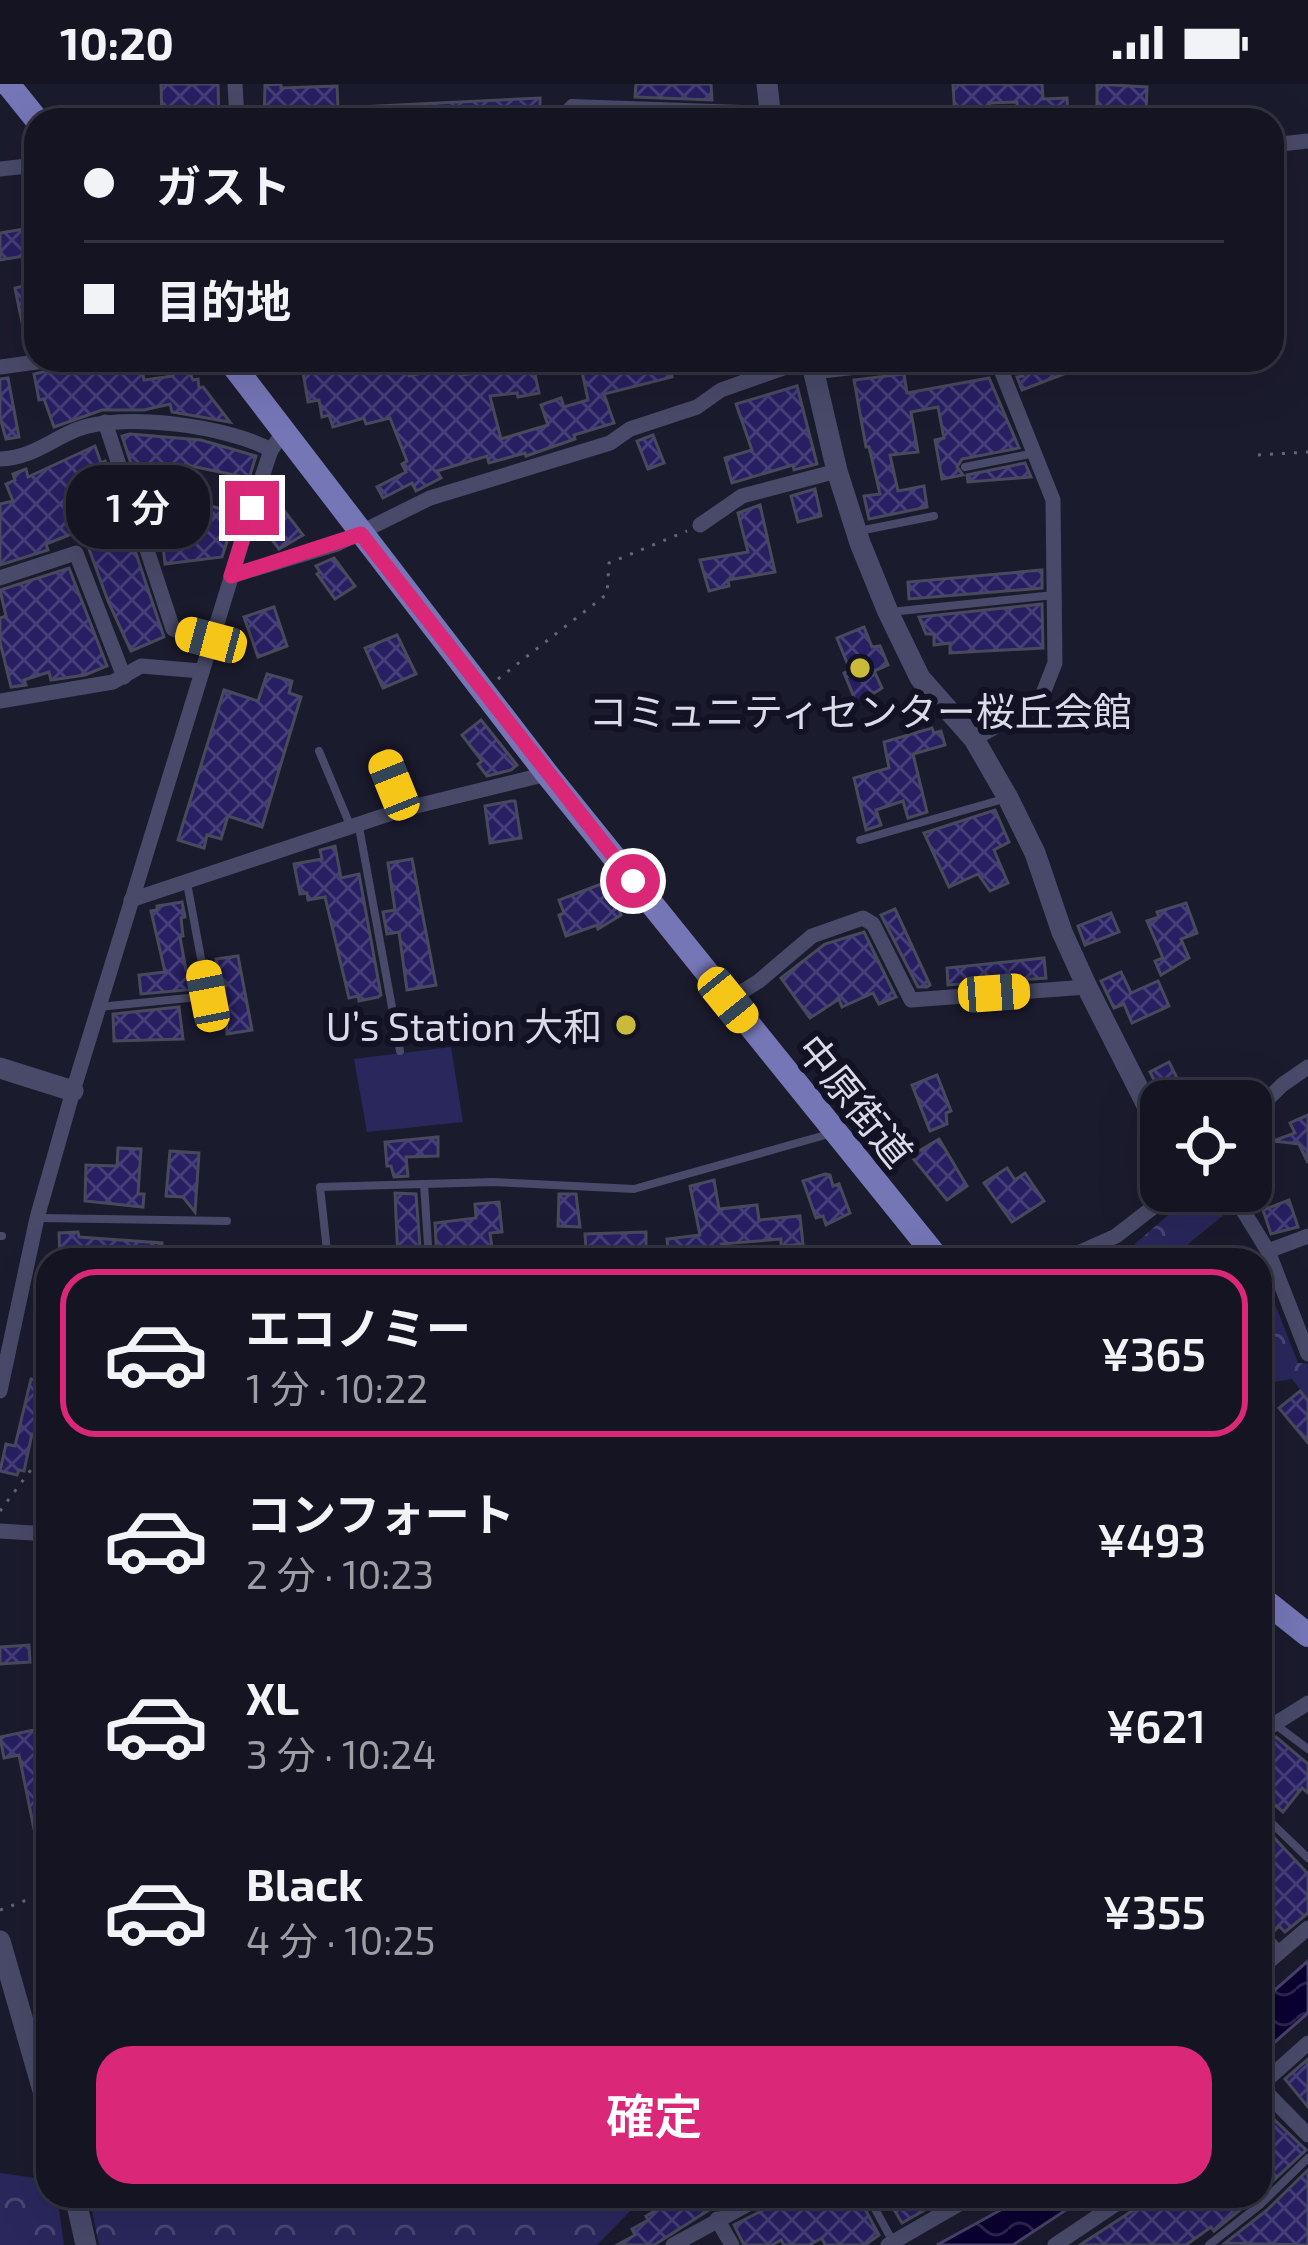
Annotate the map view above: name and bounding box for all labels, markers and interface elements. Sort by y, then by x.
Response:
text: 10:20 [60,15,174,69]
text: ガスト [156,158,291,212]
text: 目的地 [156,273,291,327]
callout: 1 分 [66,466,210,550]
route end [225,481,279,535]
text: 1 分 [106,483,170,530]
car [172,613,250,667]
marker: コミュニティセンター桜丘会館 [847,655,873,681]
place label: コミュニティセンター桜丘会館 [588,687,1132,734]
car [364,745,424,825]
route start [606,854,660,908]
car [183,957,233,1035]
car [691,961,765,1039]
car [957,973,1031,1013]
place label: U’s Station 大和 [326,1002,602,1049]
marker: U’s Station 大和 [613,1012,639,1038]
street label: 中原街道 [789,1025,923,1175]
map controls [1140,1080,1272,1212]
button: locate [1140,1080,1272,1212]
icon: car [102,1299,210,1407]
text: エコノミー [246,1300,471,1354]
text: ¥365 [1101,1326,1206,1380]
text: 1 分 · 10:22 [246,1364,428,1411]
icon: car [102,1485,210,1593]
text: コンフォート [246,1486,515,1540]
text: ¥493 [1097,1512,1206,1566]
text: 2 分 · 10:23 [246,1550,434,1597]
text: XL [246,1670,299,1724]
icon: car [102,1671,210,1779]
text: ¥621 [1106,1698,1206,1752]
text: 3 分 · 10:24 [246,1730,436,1777]
text: Black [246,1856,363,1910]
icon: car [102,1857,210,1965]
text: ¥355 [1103,1884,1206,1938]
text: 4 分 · 10:25 [246,1916,435,1963]
button: 確定 [96,2046,1212,2184]

